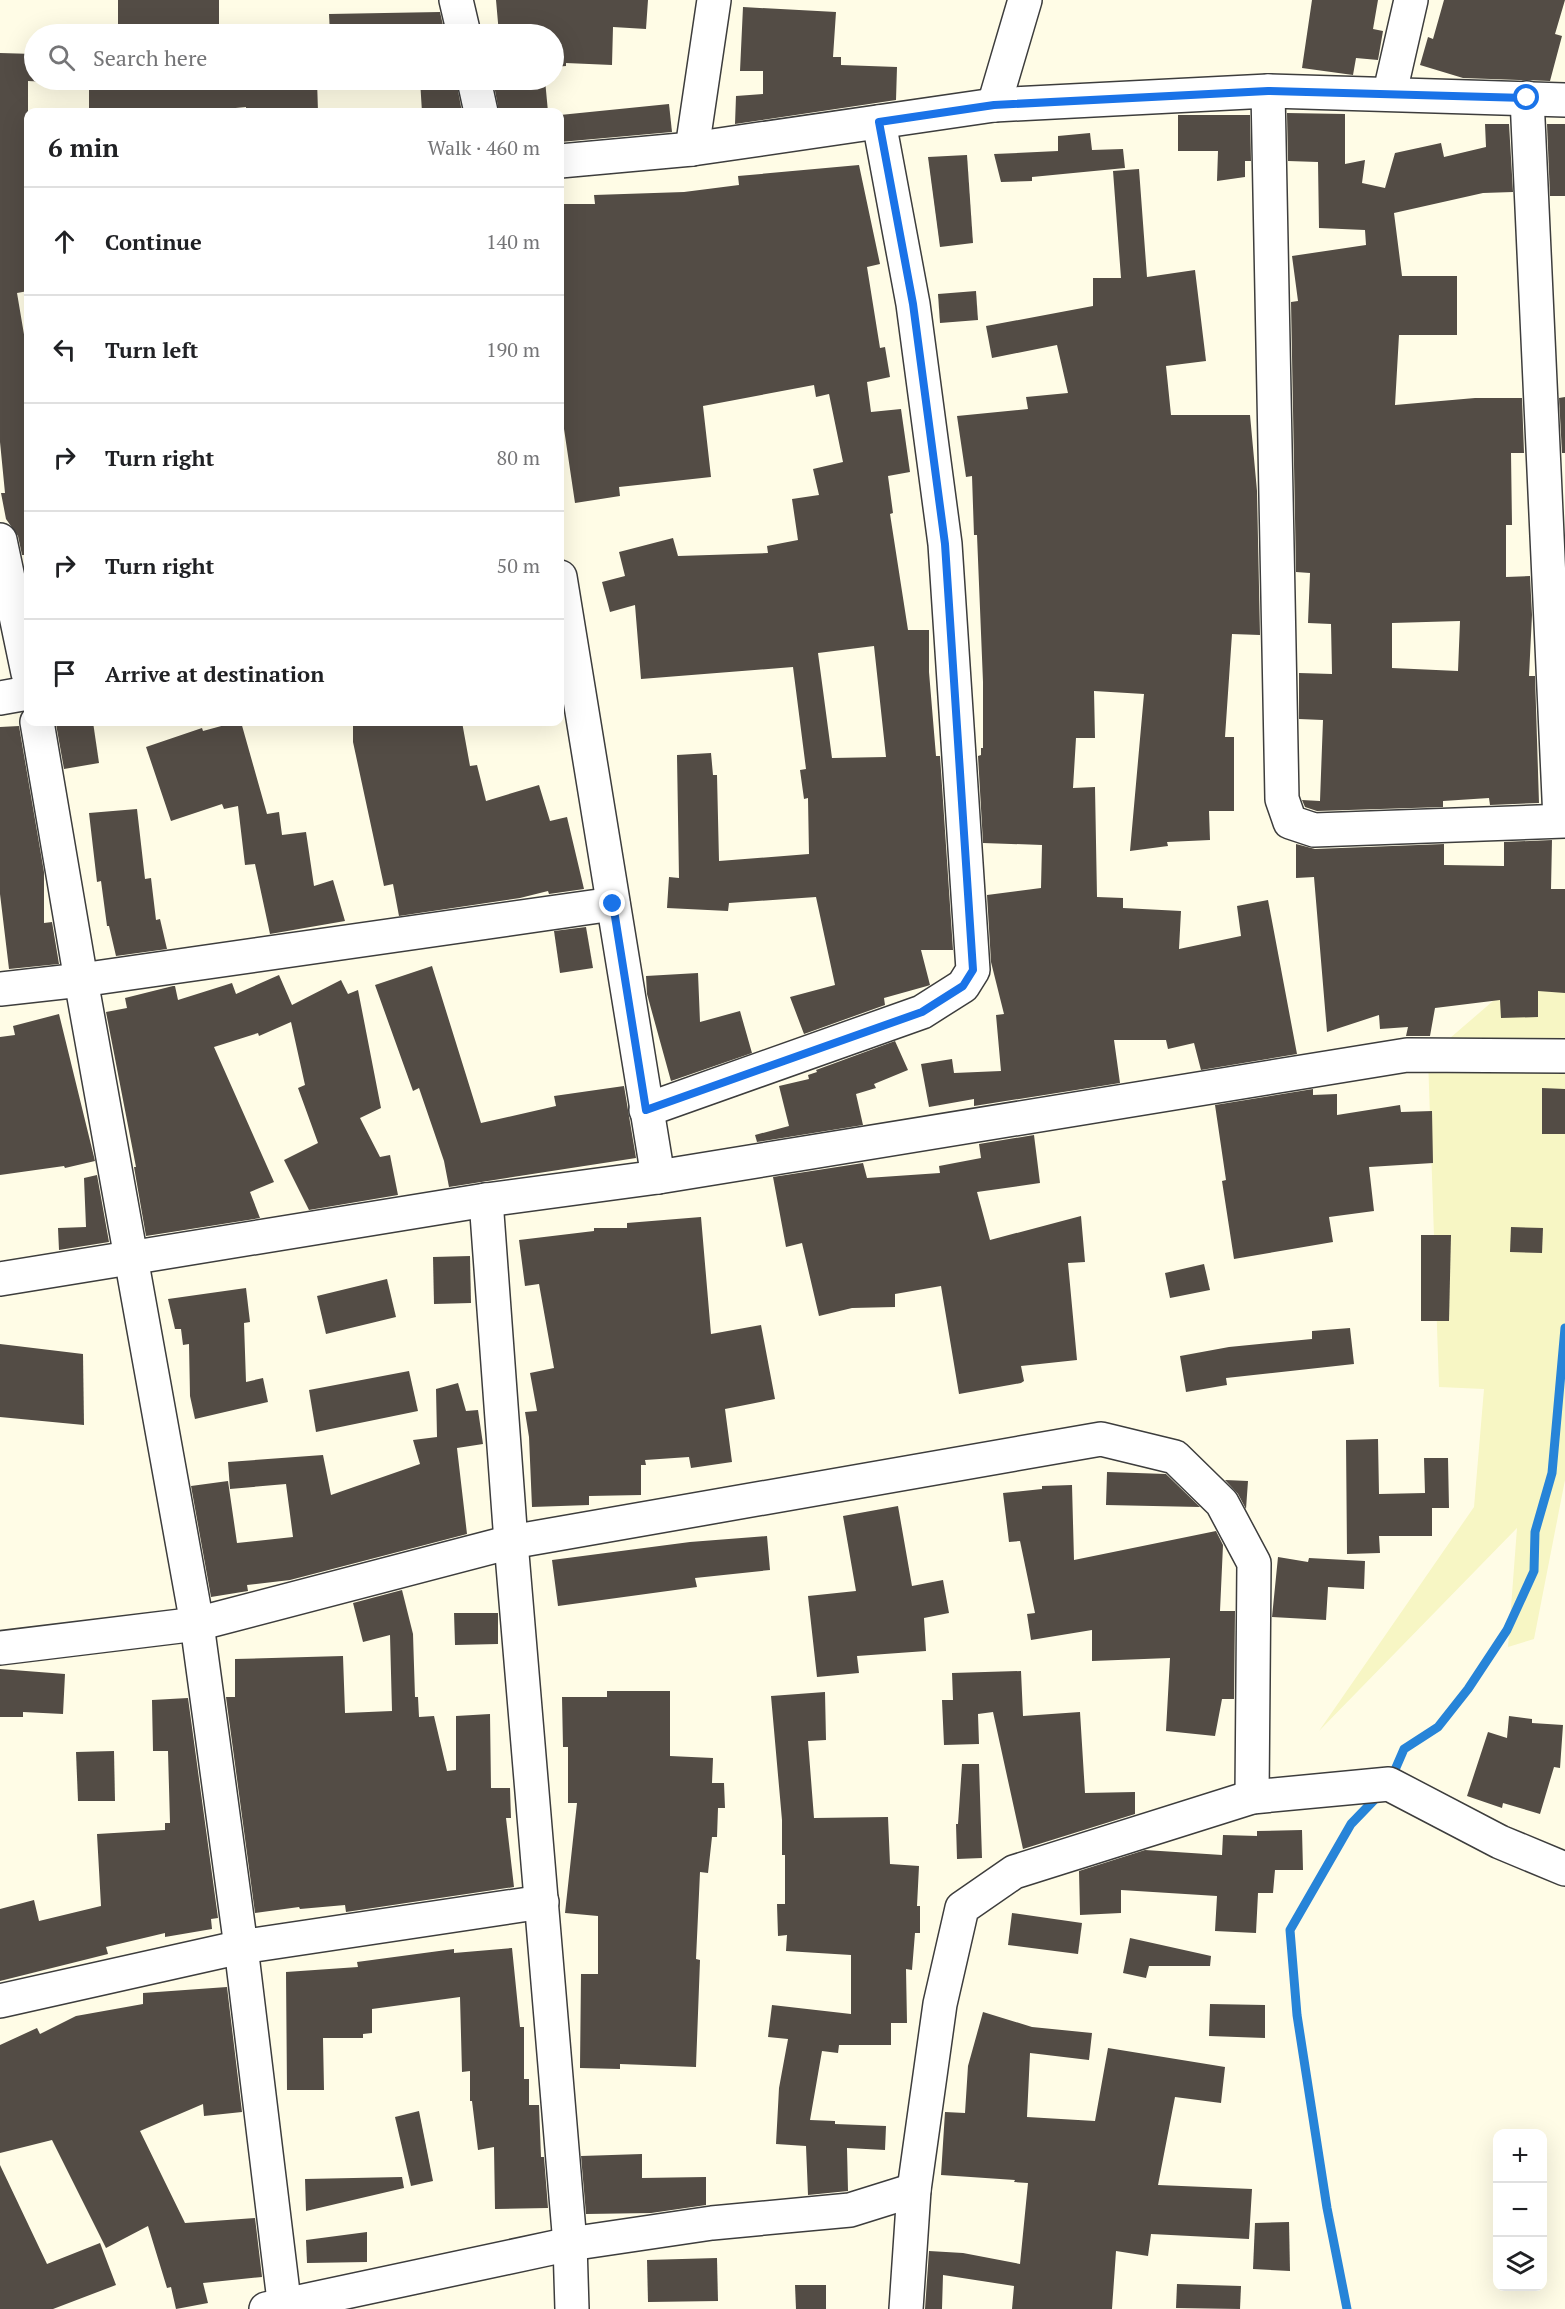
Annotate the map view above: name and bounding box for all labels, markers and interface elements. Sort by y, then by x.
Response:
search box [24,24,564,90]
icon: search [45,41,78,74]
text: Search here [93,43,207,72]
route start [1513,84,1539,110]
text: 6 min [48,130,119,164]
text: Walk · 460 m [428,134,540,161]
icon: ahead [48,225,81,258]
text: Continue [105,227,202,256]
text: 140 m [486,228,540,255]
icon: left [48,333,81,366]
text: Turn left [105,335,198,364]
text: 190 m [486,336,540,363]
icon: right [48,441,81,474]
text: Turn right [105,443,214,472]
text: 80 m [497,444,540,471]
icon: right [48,549,81,582]
text: Turn right [105,551,214,580]
text: 50 m [497,552,540,579]
icon: arrive [48,657,81,690]
text: Arrive at destination [105,659,324,688]
route end [599,890,625,916]
map controls [1493,2129,1547,2291]
button: + [1493,2129,1547,2183]
button: − [1493,2183,1547,2237]
button: layers [1493,2237,1547,2291]

